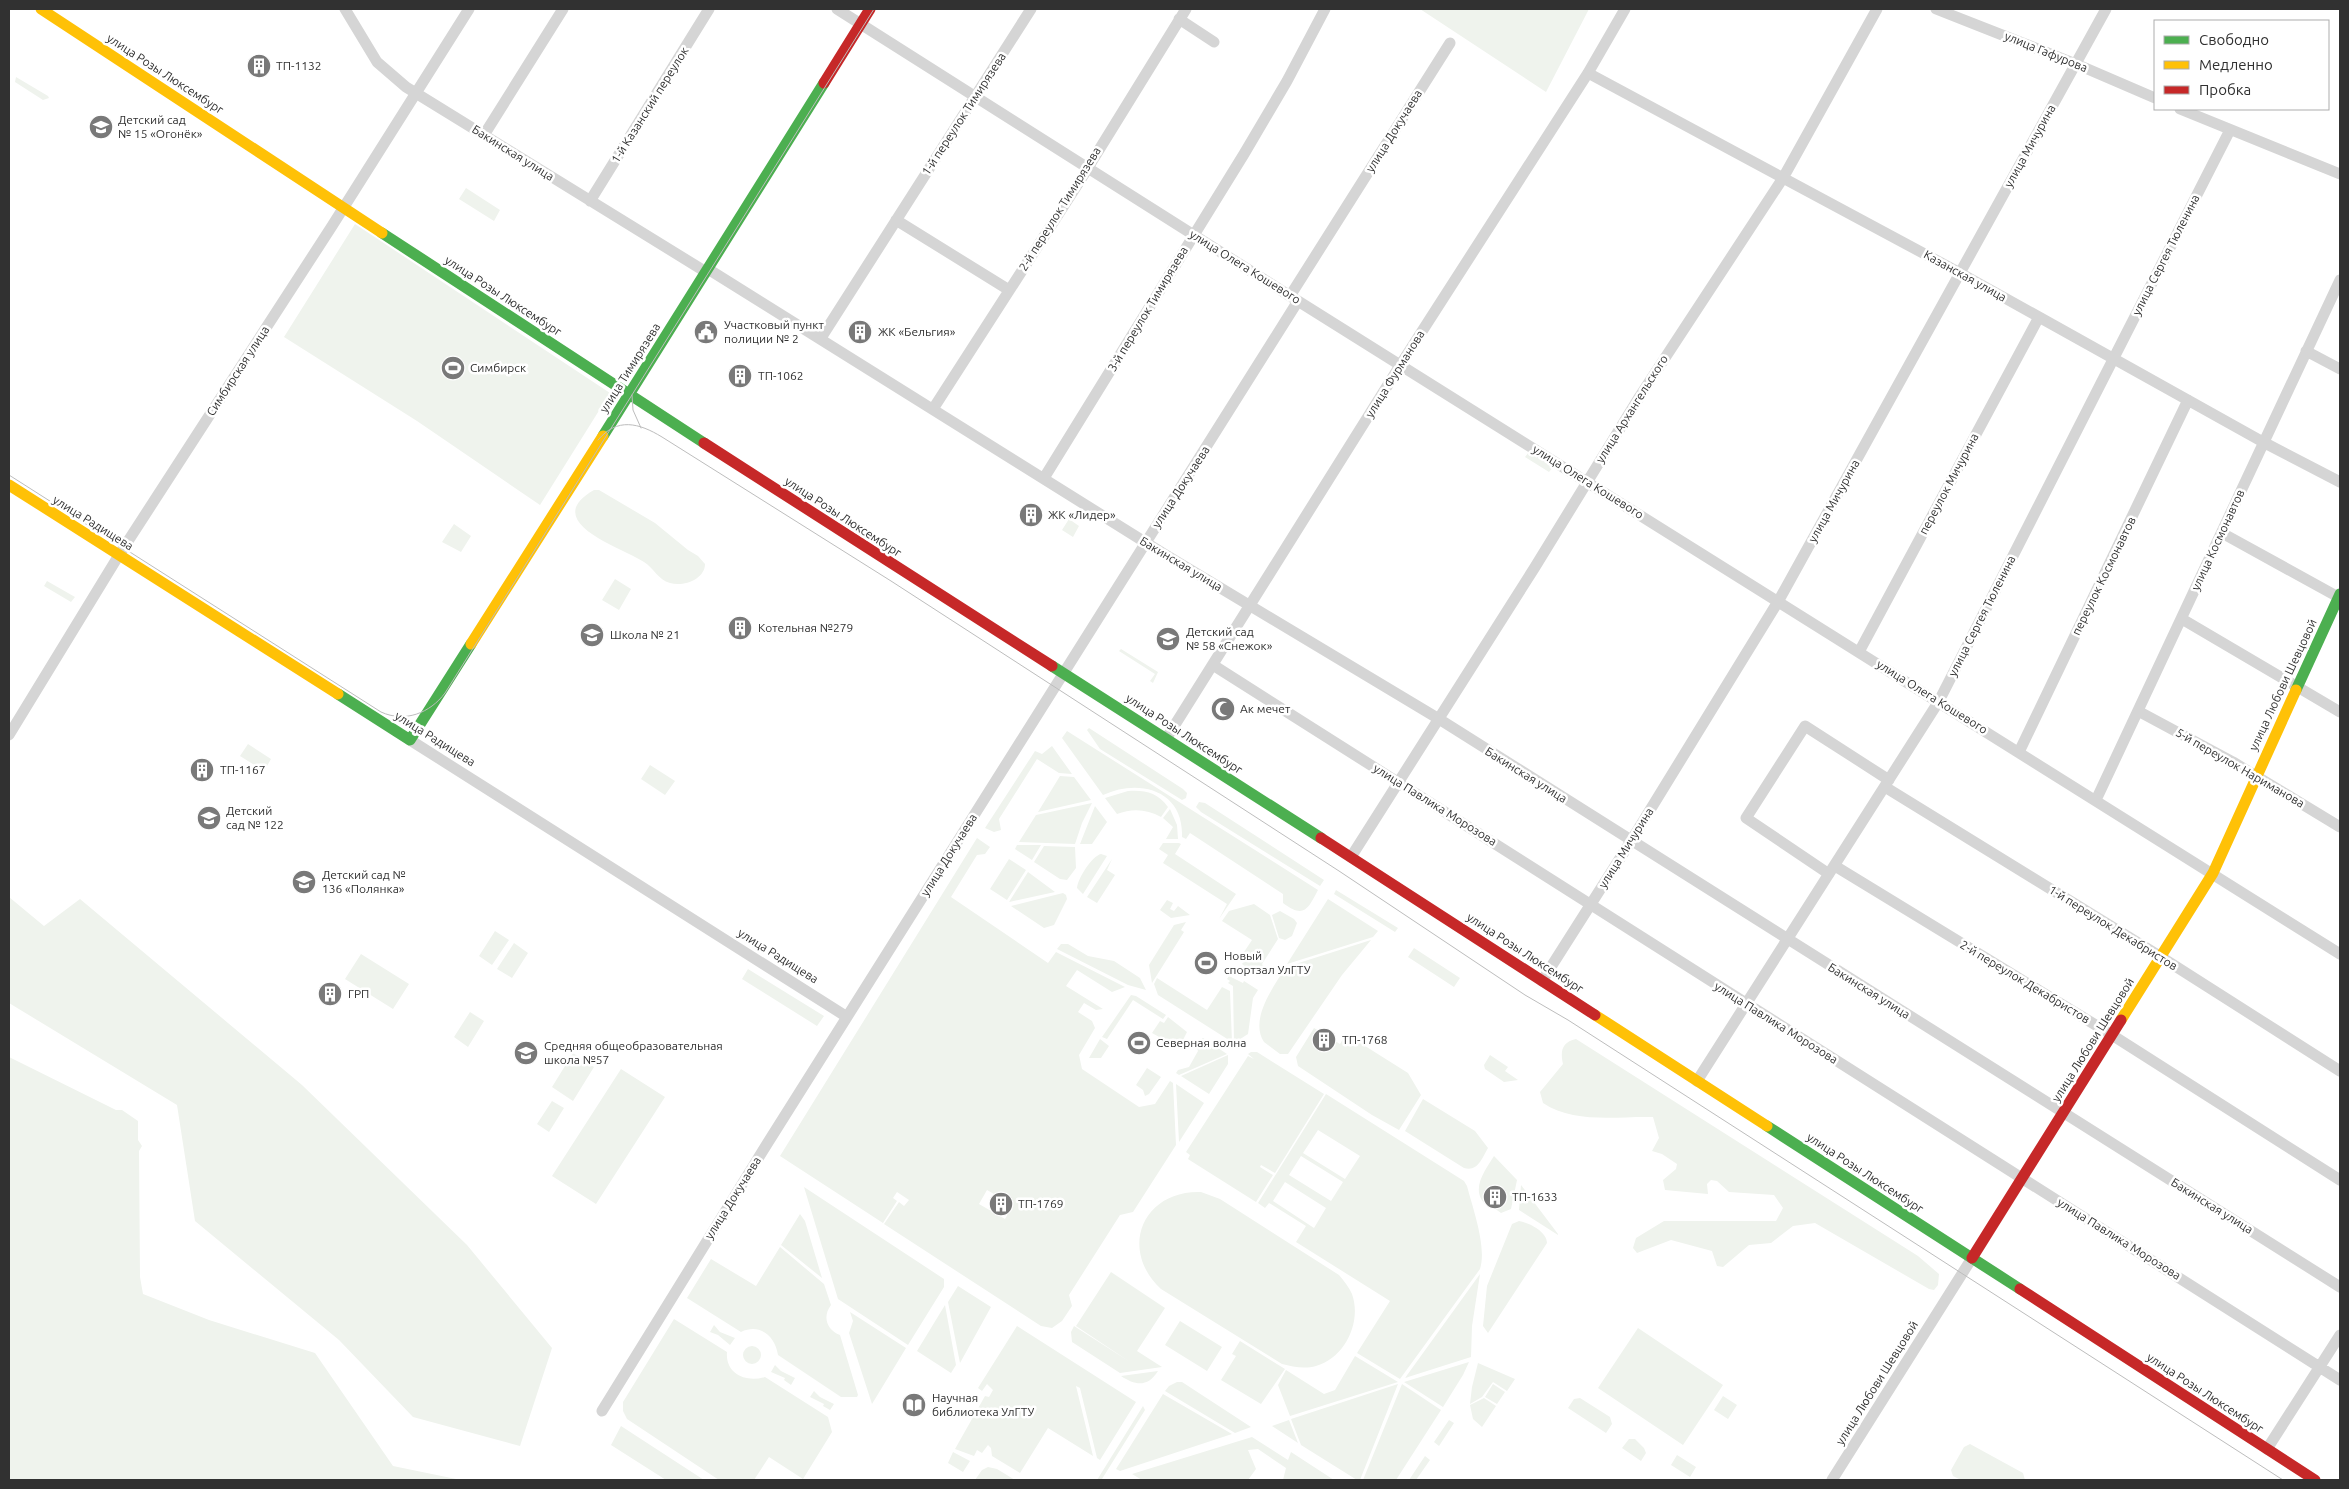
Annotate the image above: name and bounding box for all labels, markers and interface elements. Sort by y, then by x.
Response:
legend [2154,20,2329,110]
street label: улица Гафурова [2003,29,2090,74]
street label: улица Розы Люксембург [105,31,226,116]
text: Свободно [2199,31,2269,48]
street label: 1-й Казанский переулок [609,44,691,165]
street label: 1-й переулок Тимирязева [919,50,1008,177]
building icon: ТП-1132 [246,53,272,79]
text: Медленно [2199,56,2273,73]
place label: ТП-1132 [276,59,322,72]
text: Пробка [2199,81,2251,98]
street label: улица Докучаева [1363,87,1424,174]
street label: улица Мичурина [2001,102,2058,189]
place label: Детский сад № 15 «Огонёк» [118,113,203,140]
school or university icon: Детский сад № 15 «Огонёк» [88,114,114,140]
street label: Бакинская улица [470,122,556,183]
street label: 2-й переулок Тимирязева [1016,144,1103,273]
street label: улица Сергея Тюленина [2129,192,2202,317]
street label: улица Олега Кошевого [1187,227,1303,306]
street label: 3-й переулок Тимирязева [1105,244,1190,374]
street label: Казанская улица [1922,247,2009,304]
street label: улица Розы Люксембург [443,253,564,338]
place label: Участковый пункт полиции № 2 [724,318,825,345]
public building icon: Участковый пункт полиции № 2 [693,319,719,345]
building icon: ЖК «Бельгия» [847,319,873,345]
street label: улица Тимирязева [597,321,662,415]
street label: Симбирская улица [204,323,271,418]
place label: ЖК «Бельгия» [878,325,956,338]
street label: улица Фурманова [1362,328,1427,420]
street label: улица Архангельского [1593,352,1670,465]
sports icon: Симбирск [440,355,466,381]
place label: Симбирск [470,361,526,374]
building icon: ТП-1062 [727,363,753,389]
place label: ТП-1062 [758,369,804,382]
street label: переулок Мичурина [1916,431,1981,537]
street label: улица Олега Кошевого [1530,442,1646,521]
street label: улица Докучаева [1149,443,1212,530]
street label: улица Мичурина [1805,457,1862,544]
street label: улица Розы Люксембург [783,474,904,559]
street label: улица Космонавтов [2188,487,2247,592]
street label: улица Радищева [51,493,136,553]
building icon: ЖК «Лидер» [1018,502,1044,528]
place label: ЖК «Лидер» [1048,508,1116,521]
street label: переулок Космонавтов [2069,515,2138,637]
street label: Бакинская улица [1138,534,1225,593]
street label: улица Сергея Тюленина [1945,553,2018,678]
building icon: Котельная №279 [727,615,753,641]
street label: улица Любови Шевцовой [2246,617,2319,753]
place label: Котельная №279 [758,621,853,634]
school or university icon: Школа № 21 [579,622,605,648]
place label: Детский сад № 58 «Снежок» [1186,625,1273,652]
school or university icon: Детский сад № 58 «Снежок» [1155,626,1181,652]
place label: Школа № 21 [610,628,680,641]
street label: улица Олега Кошевого [1874,657,1990,736]
street label: улица Розы Люксембург [1124,691,1245,776]
mosque icon: Ак мечет [1210,696,1236,722]
place label: Ак мечет [1240,702,1291,715]
street label: улица Радищева [393,709,478,769]
street label: 5-й переулок Нариманова [2174,725,2307,810]
street label: Бакинская улица [1483,744,1569,805]
building icon: ТП-1167 [189,757,215,783]
street label: улица Павлика Морозова [1371,761,1499,848]
place label: ТП-1167 [220,763,266,776]
place label: Детский сад № 122 [226,804,284,831]
school or university icon: Детский сад № 122 [196,805,222,831]
street label: улица Мичурина [1596,805,1656,890]
street label: улица Докучаева [918,811,979,898]
place label: Детский сад № 136 «Полянка» [322,868,406,895]
school or university icon: Детский сад № 136 «Полянка» [291,869,317,895]
street label: 1-й переулок Декабристов [2047,883,2180,973]
street label: улица Розы Люксембург [1465,910,1586,995]
street label: улица Радищева [736,926,821,986]
street label: 2-й переулок Декабристов [1958,938,2092,1026]
place label: Новый спортзал УлГТУ [1224,949,1311,976]
sports icon: Новый спортзал УлГТУ [1193,950,1219,976]
street label: Бакинская улица [1826,960,1912,1021]
street label: улица Любови Шевцовой [2049,975,2136,1104]
street label: улица Павлика Морозова [1712,979,1840,1066]
building icon: ГРП [317,981,343,1007]
place label: ГРП [348,987,369,1000]
building icon: ТП-1768 [1311,1027,1337,1053]
sports icon: Северная волна [1126,1030,1152,1056]
place label: ТП-1768 [1342,1033,1388,1046]
place label: Северная волна [1156,1036,1246,1049]
place label: Средняя общеобразовательная школа №57 [544,1039,723,1066]
school or university icon: Средняя общеобразовательная школа №57 [513,1040,539,1066]
street label: улица Розы Люксембург [1805,1130,1926,1215]
street label: улица Докучаева [702,1154,763,1241]
street label: Бакинская улица [2169,1175,2255,1236]
building icon: ТП-1633 [1482,1184,1508,1210]
place label: ТП-1633 [1512,1190,1558,1203]
building icon: ТП-1769 [988,1191,1014,1217]
street label: улица Павлика Морозова [2055,1195,2183,1282]
place label: ТП-1769 [1018,1197,1064,1210]
street label: улица Любови Шевцовой [1833,1318,1920,1447]
street label: улица Розы Люксембург [2145,1350,2266,1435]
place label: Научная библиотека УлГТУ [932,1391,1035,1418]
library icon: Научная библиотека УлГТУ [901,1392,927,1418]

